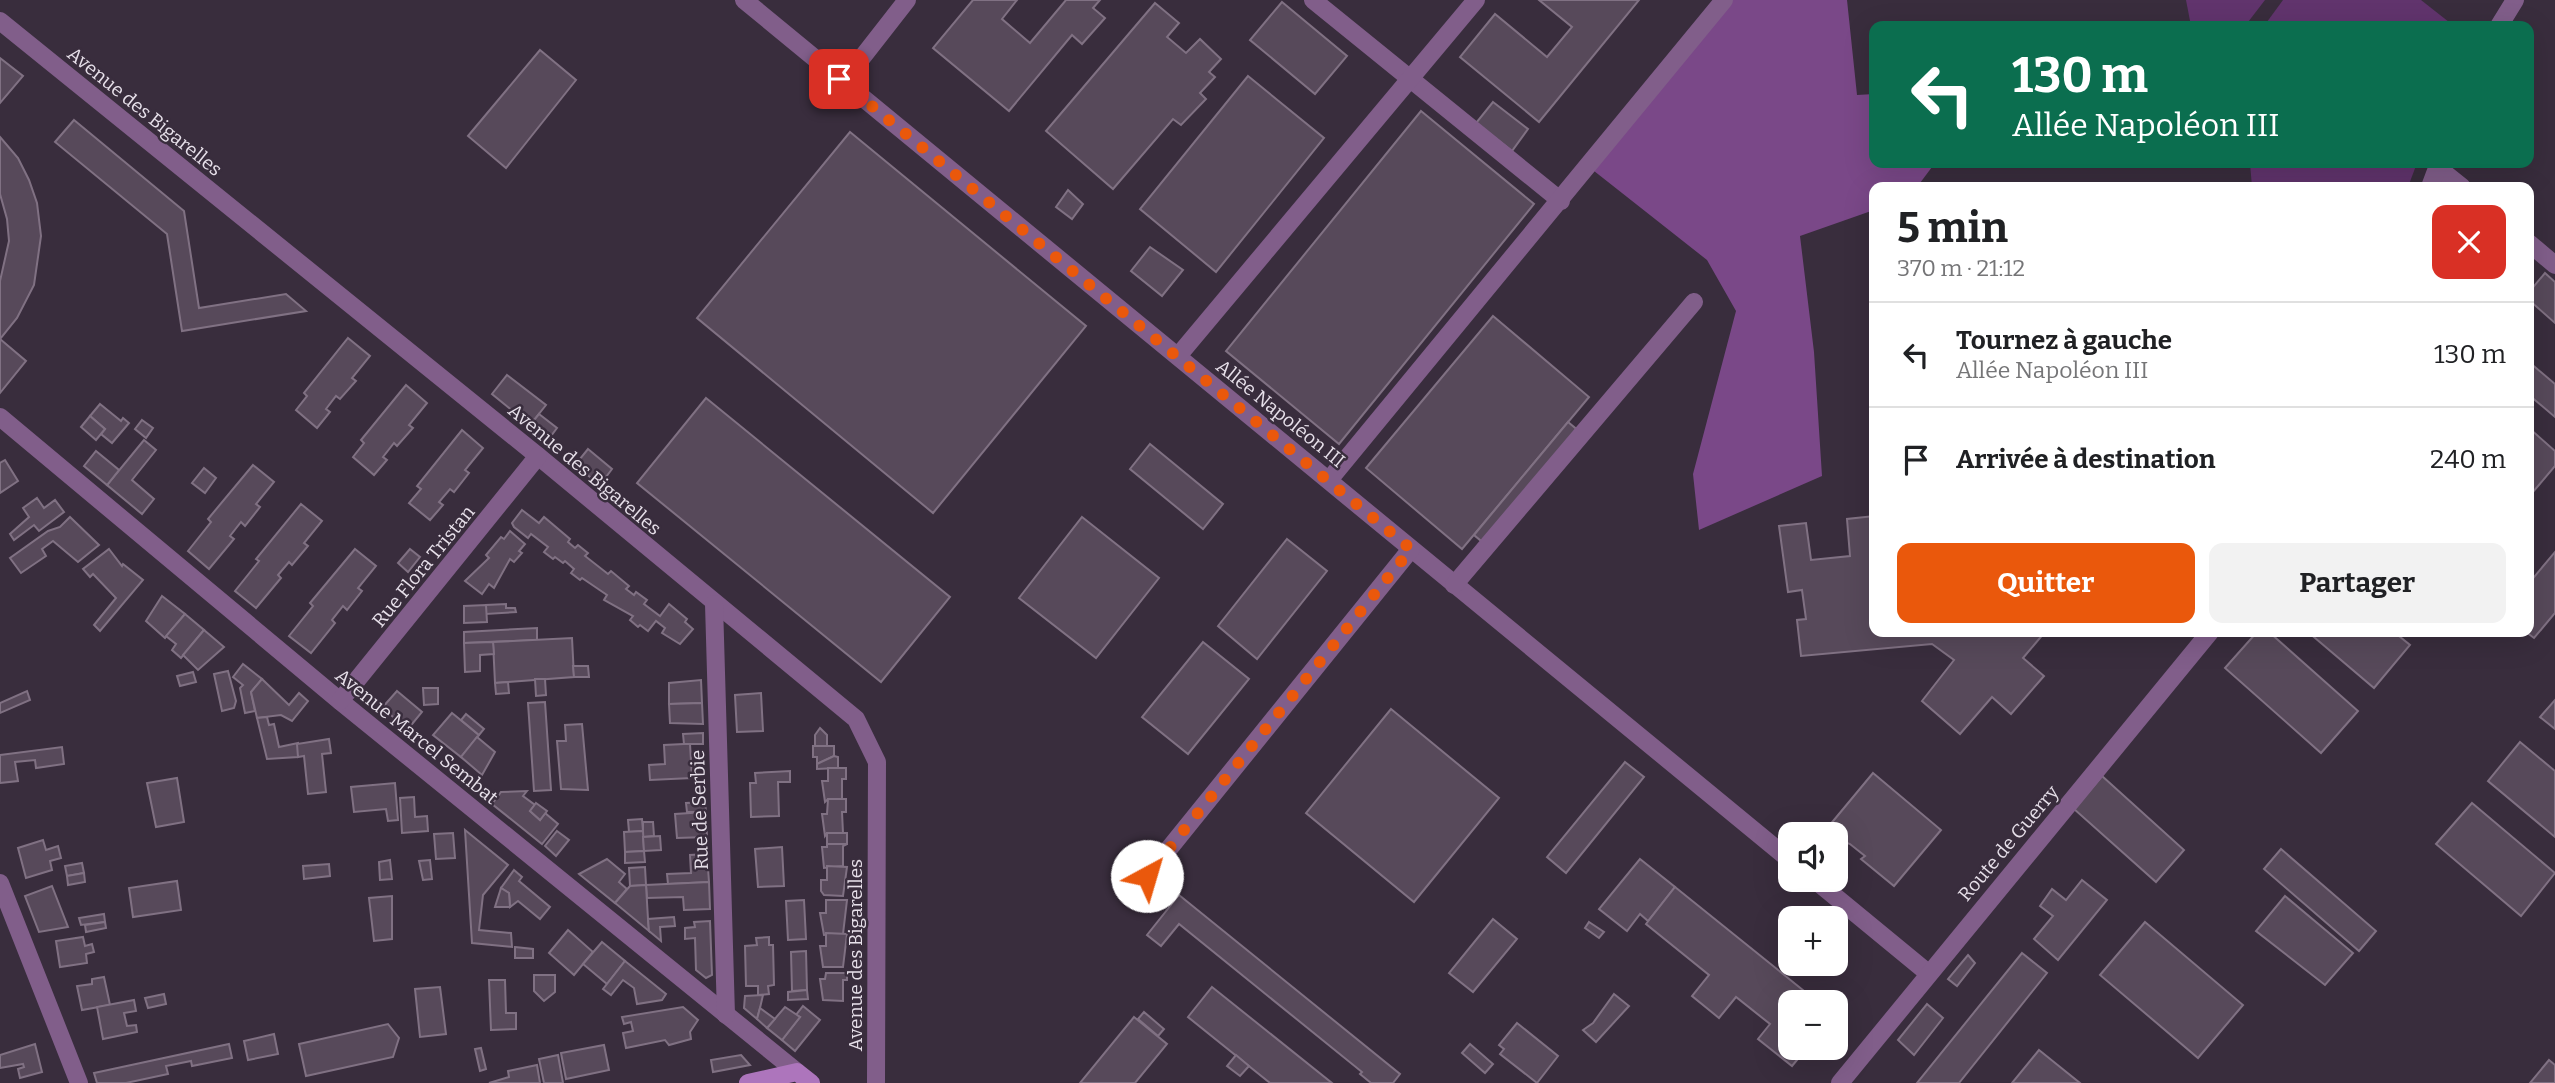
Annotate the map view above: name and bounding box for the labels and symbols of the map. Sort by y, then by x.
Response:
street label: Avenue des Bigarelles [63,42,227,181]
pin [809,49,869,109]
street label: Allée Napoléon III [1212,354,1350,472]
street label: Avenue des Bigarelles [504,399,666,540]
street label: Rue Flora Tristan [367,501,479,632]
street label: Avenue Marcel Sembat [331,664,503,809]
street label: Rue de Serbie [686,749,713,870]
street label: Route de Guerry [1953,780,2064,906]
position arrow [1110,839,1184,913]
street label: Avenue des Bigarelles [844,859,867,1051]

